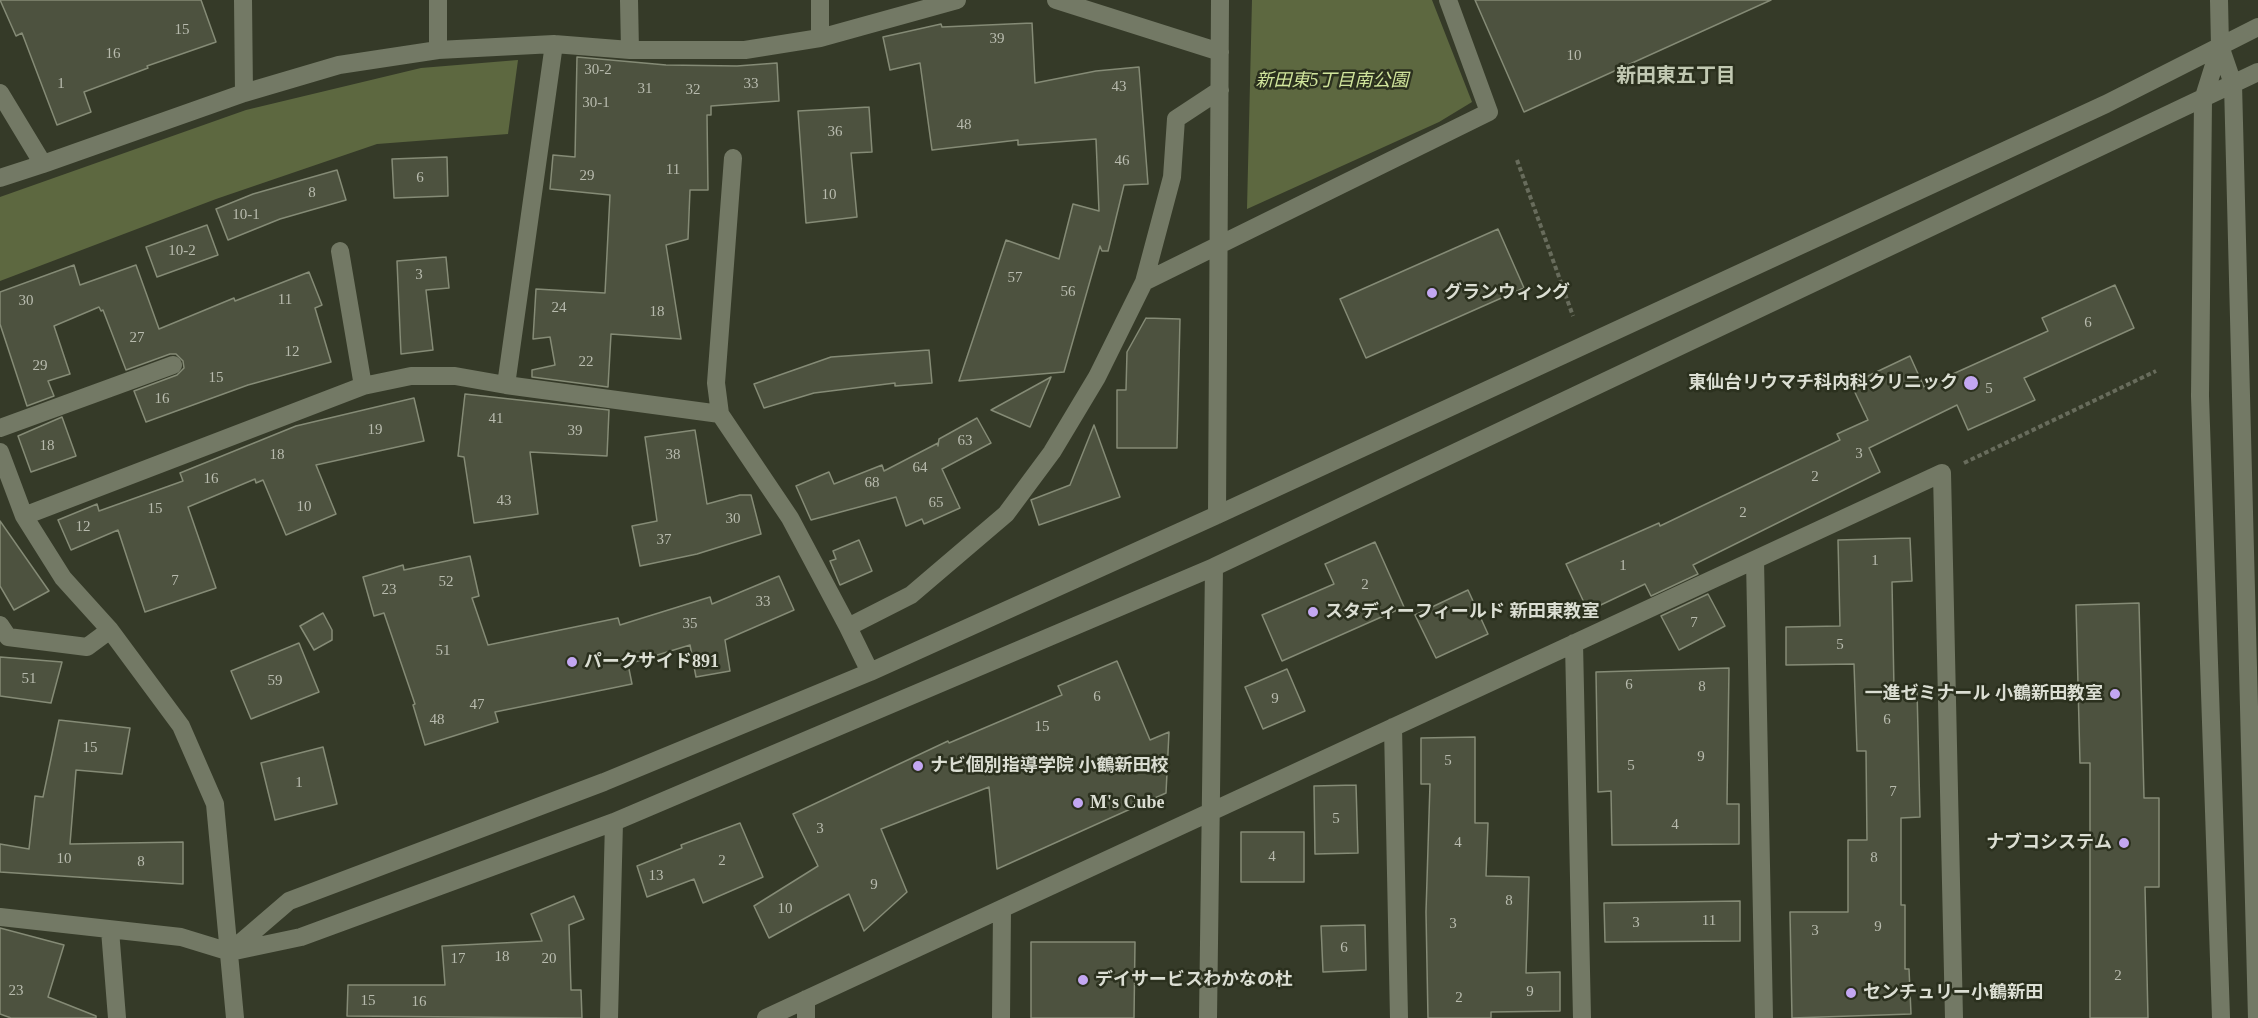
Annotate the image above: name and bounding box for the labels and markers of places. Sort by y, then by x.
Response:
place label: グランウィング [1444,282,1570,304]
marker: グランウィング [1425,286,1439,300]
place label: 東仙台リウマチ科内科クリニック [1688,372,1958,394]
marker: 東仙台リウマチ科内科クリニック [1962,374,1980,392]
place label: スタディーフィールド 新田東教室 [1325,601,1599,623]
marker: スタディーフィールド 新田東教室 [1306,605,1320,619]
place label: パークサイド891 [584,651,719,673]
marker: パークサイド891 [565,655,579,669]
place label: 一進ゼミナール 小鶴新田教室 [1865,683,2103,705]
marker: 一進ゼミナール 小鶴新田教室 [2108,687,2122,701]
place label: ナビ個別指導学院 小鶴新田校 [930,755,1168,777]
marker: ナビ個別指導学院 小鶴新田校 [911,759,925,773]
place label: M's Cube [1090,792,1165,814]
marker: M's Cube [1071,796,1085,810]
place label: ナブコシステム [1986,832,2112,854]
marker: ナブコシステム [2117,836,2131,850]
place label: デイサービスわかなの杜 [1095,969,1293,991]
marker: デイサービスわかなの杜 [1076,973,1090,987]
place label: センチュリー小鶴新田 [1863,982,2043,1004]
marker: センチュリー小鶴新田 [1844,986,1858,1000]

